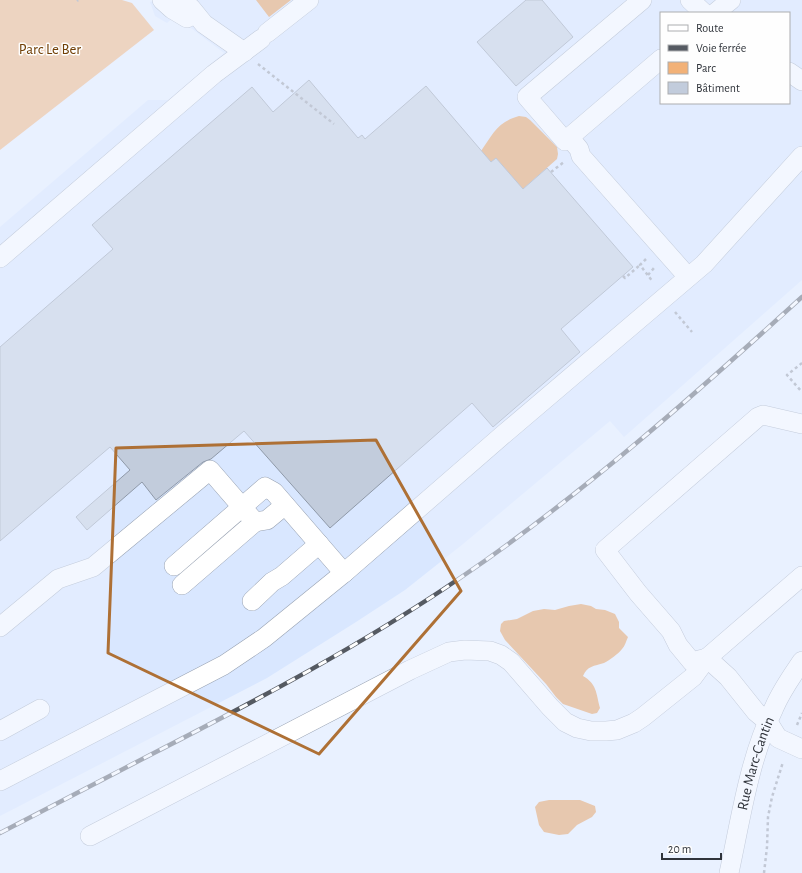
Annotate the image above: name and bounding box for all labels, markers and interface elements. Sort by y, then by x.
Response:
legend [660,12,790,104]
text: Route [696,22,723,34]
park label: Parc Le Ber [19,42,81,57]
text: Voie ferrée [696,42,746,54]
text: Parc [696,62,716,74]
text: Bâtiment [696,82,740,94]
street label: Rue Marc-Cantin [735,714,777,812]
scale bar [662,835,721,861]
text: 20 m [668,843,691,855]

